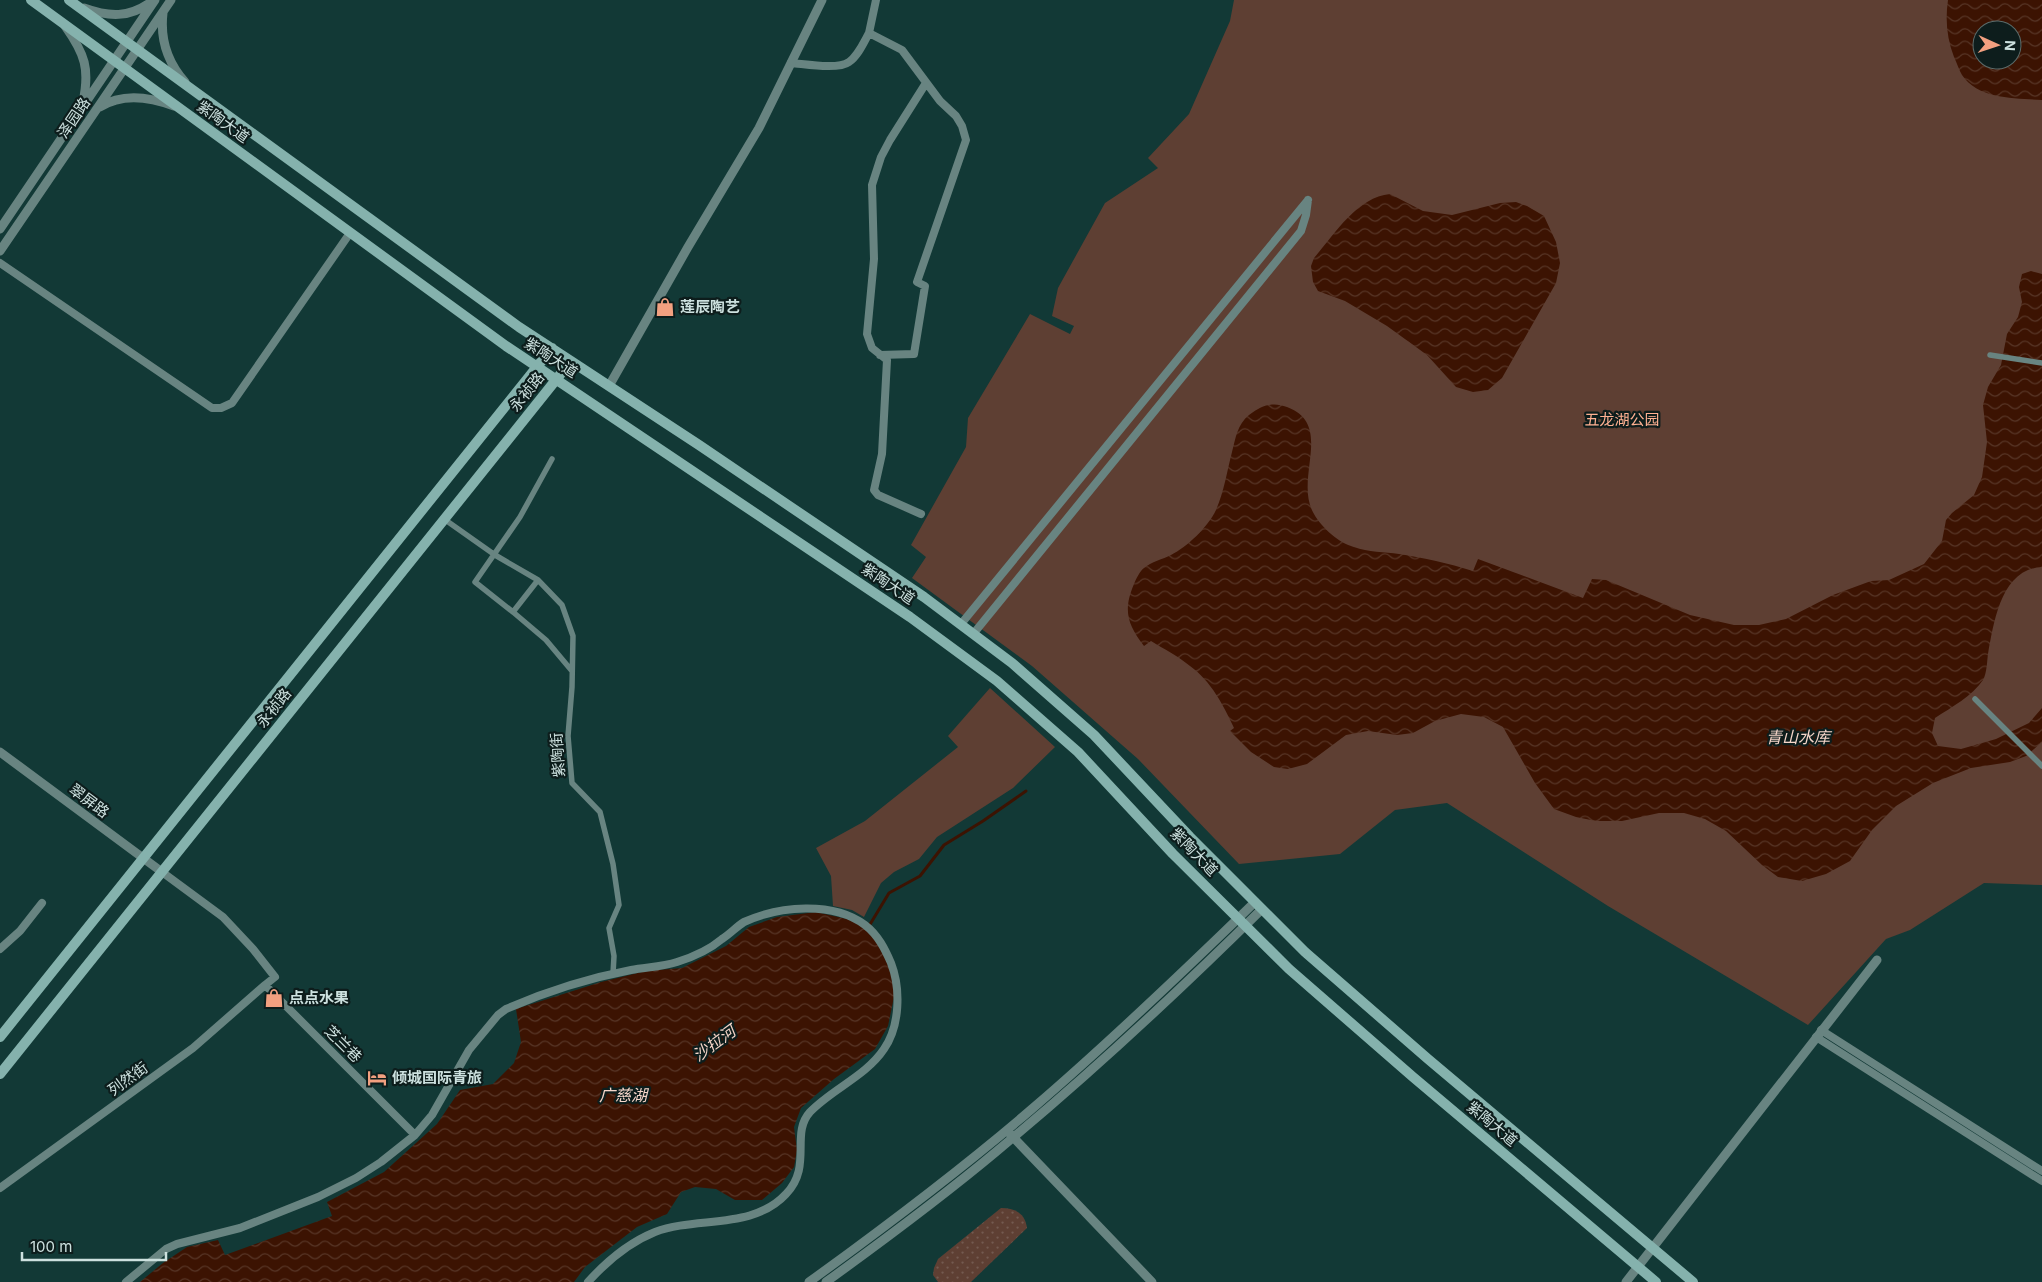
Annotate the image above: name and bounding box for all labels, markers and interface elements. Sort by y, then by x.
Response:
north arrow [1972,20,2022,70]
text: N [2002,40,2019,51]
street label: 泽园路 [53,94,94,142]
street label: 紫陶大道 [193,96,253,147]
shop icon: 莲辰陶艺 [654,296,676,318]
place label: 莲辰陶艺 [680,297,740,316]
street label: 紫陶大道 [521,333,582,382]
street label: 永祯路 [505,368,548,415]
park label: 五龙湖公园 [1584,410,1660,429]
street label: 紫陶大道 [858,559,918,608]
street label: 永祯路 [252,684,295,731]
water label: 青山水库 [1766,727,1833,747]
street label: 紫陶街 [546,732,569,778]
street label: 翠屏路 [66,779,113,822]
street label: 紫陶大道 [1167,823,1222,880]
shop icon: 点点水果 [263,987,285,1009]
place label: 点点水果 [289,988,349,1007]
water label: 沙拉河 [689,1019,742,1065]
street label: 芝兰巷 [321,1021,366,1066]
street label: 列然街 [104,1058,151,1100]
hotel icon: 倾城国际青旅 [366,1067,388,1089]
place label: 倾城国际青旅 [392,1068,482,1087]
water label: 广慈湖 [599,1085,650,1105]
street label: 紫陶大道 [1463,1097,1521,1150]
scale bar [22,1230,166,1262]
text: 100 m [30,1237,72,1256]

